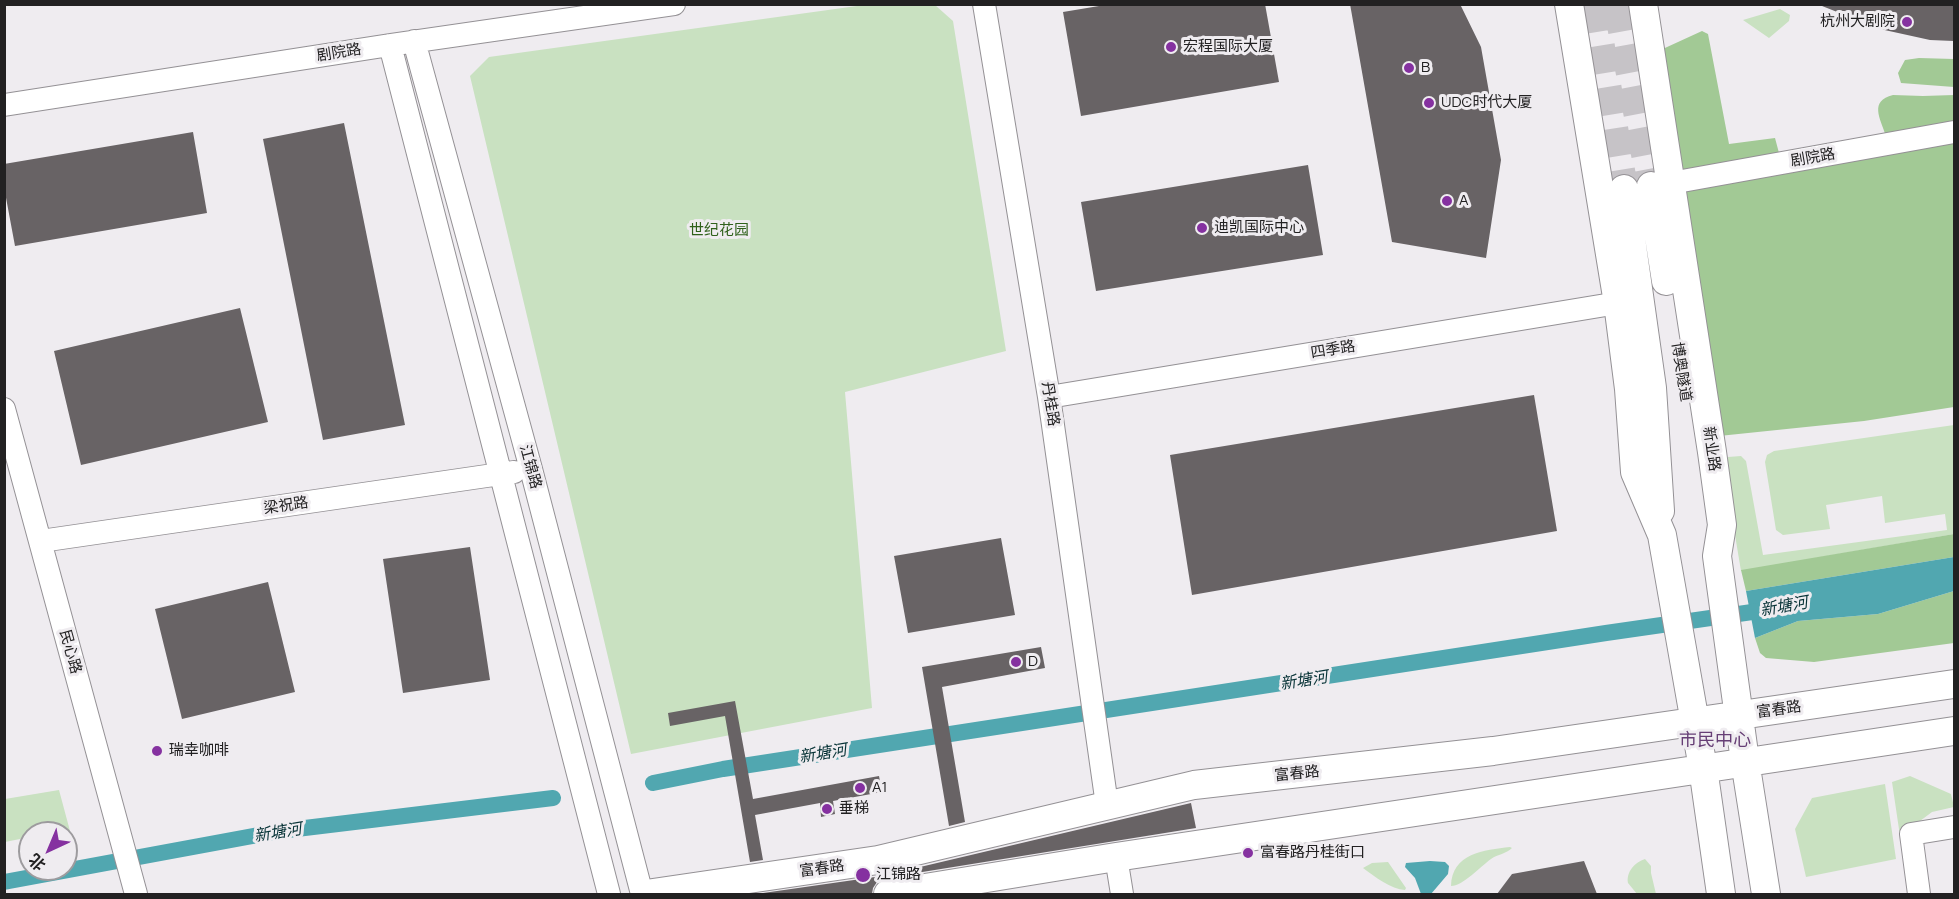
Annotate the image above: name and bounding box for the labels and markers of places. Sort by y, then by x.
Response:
place label: 杭州大剧院 [1820,13,1895,31]
marker: 杭州大剧院 [1900,15,1914,29]
place label: 宏程国际大厦 [1183,38,1273,56]
marker: 宏程国际大厦 [1164,40,1178,54]
place label: B [1421,59,1430,77]
marker: B [1402,61,1416,75]
place label: UDC时代大厦 [1441,94,1532,112]
marker: UDC时代大厦 [1422,96,1436,110]
place label: A [1459,192,1469,210]
marker: A [1440,194,1454,208]
place label: 迪凯国际中心 [1214,219,1304,237]
marker: 迪凯国际中心 [1195,221,1209,235]
place label: D [1028,653,1038,671]
marker: D [1009,655,1023,669]
place label: 瑞幸咖啡 [169,742,229,760]
marker: 瑞幸咖啡 [150,744,164,758]
place label: A1 [872,779,887,797]
marker: A1 [853,781,867,795]
place label: 垂梯 [839,800,869,818]
marker: 垂梯 [820,802,834,816]
place label: 富春路丹桂街口 [1260,844,1365,862]
marker: 富春路丹桂街口 [1241,846,1255,860]
marker: 江锦路 [854,866,872,884]
place label: 江锦路 [876,866,921,884]

